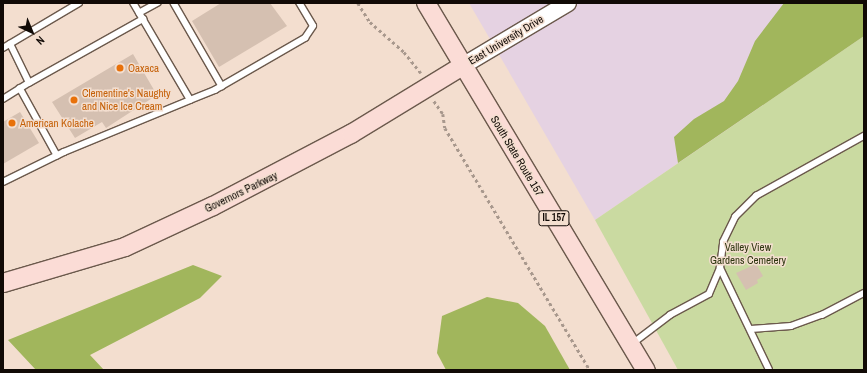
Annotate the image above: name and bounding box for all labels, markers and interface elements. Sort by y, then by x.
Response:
north arrow [12,12,52,52]
street label: East University Drive [466,12,546,68]
text: N [33,33,48,48]
place label: Oaxaca [128,61,159,75]
marker: Oaxaca [115,63,125,73]
place label: Clementine's Naughty and Nice Ice Cream [82,87,170,113]
marker: Clementine's Naughty and Nice Ice Cream [69,95,79,105]
street label: South State Route 157 [488,113,546,199]
place label: American Kolache [20,116,94,130]
marker: American Kolache [7,118,17,128]
street label: Governors Parkway [203,169,279,215]
road number: IL 157 [538,210,570,226]
park label: Valley View Gardens Cemetery [710,241,786,267]

